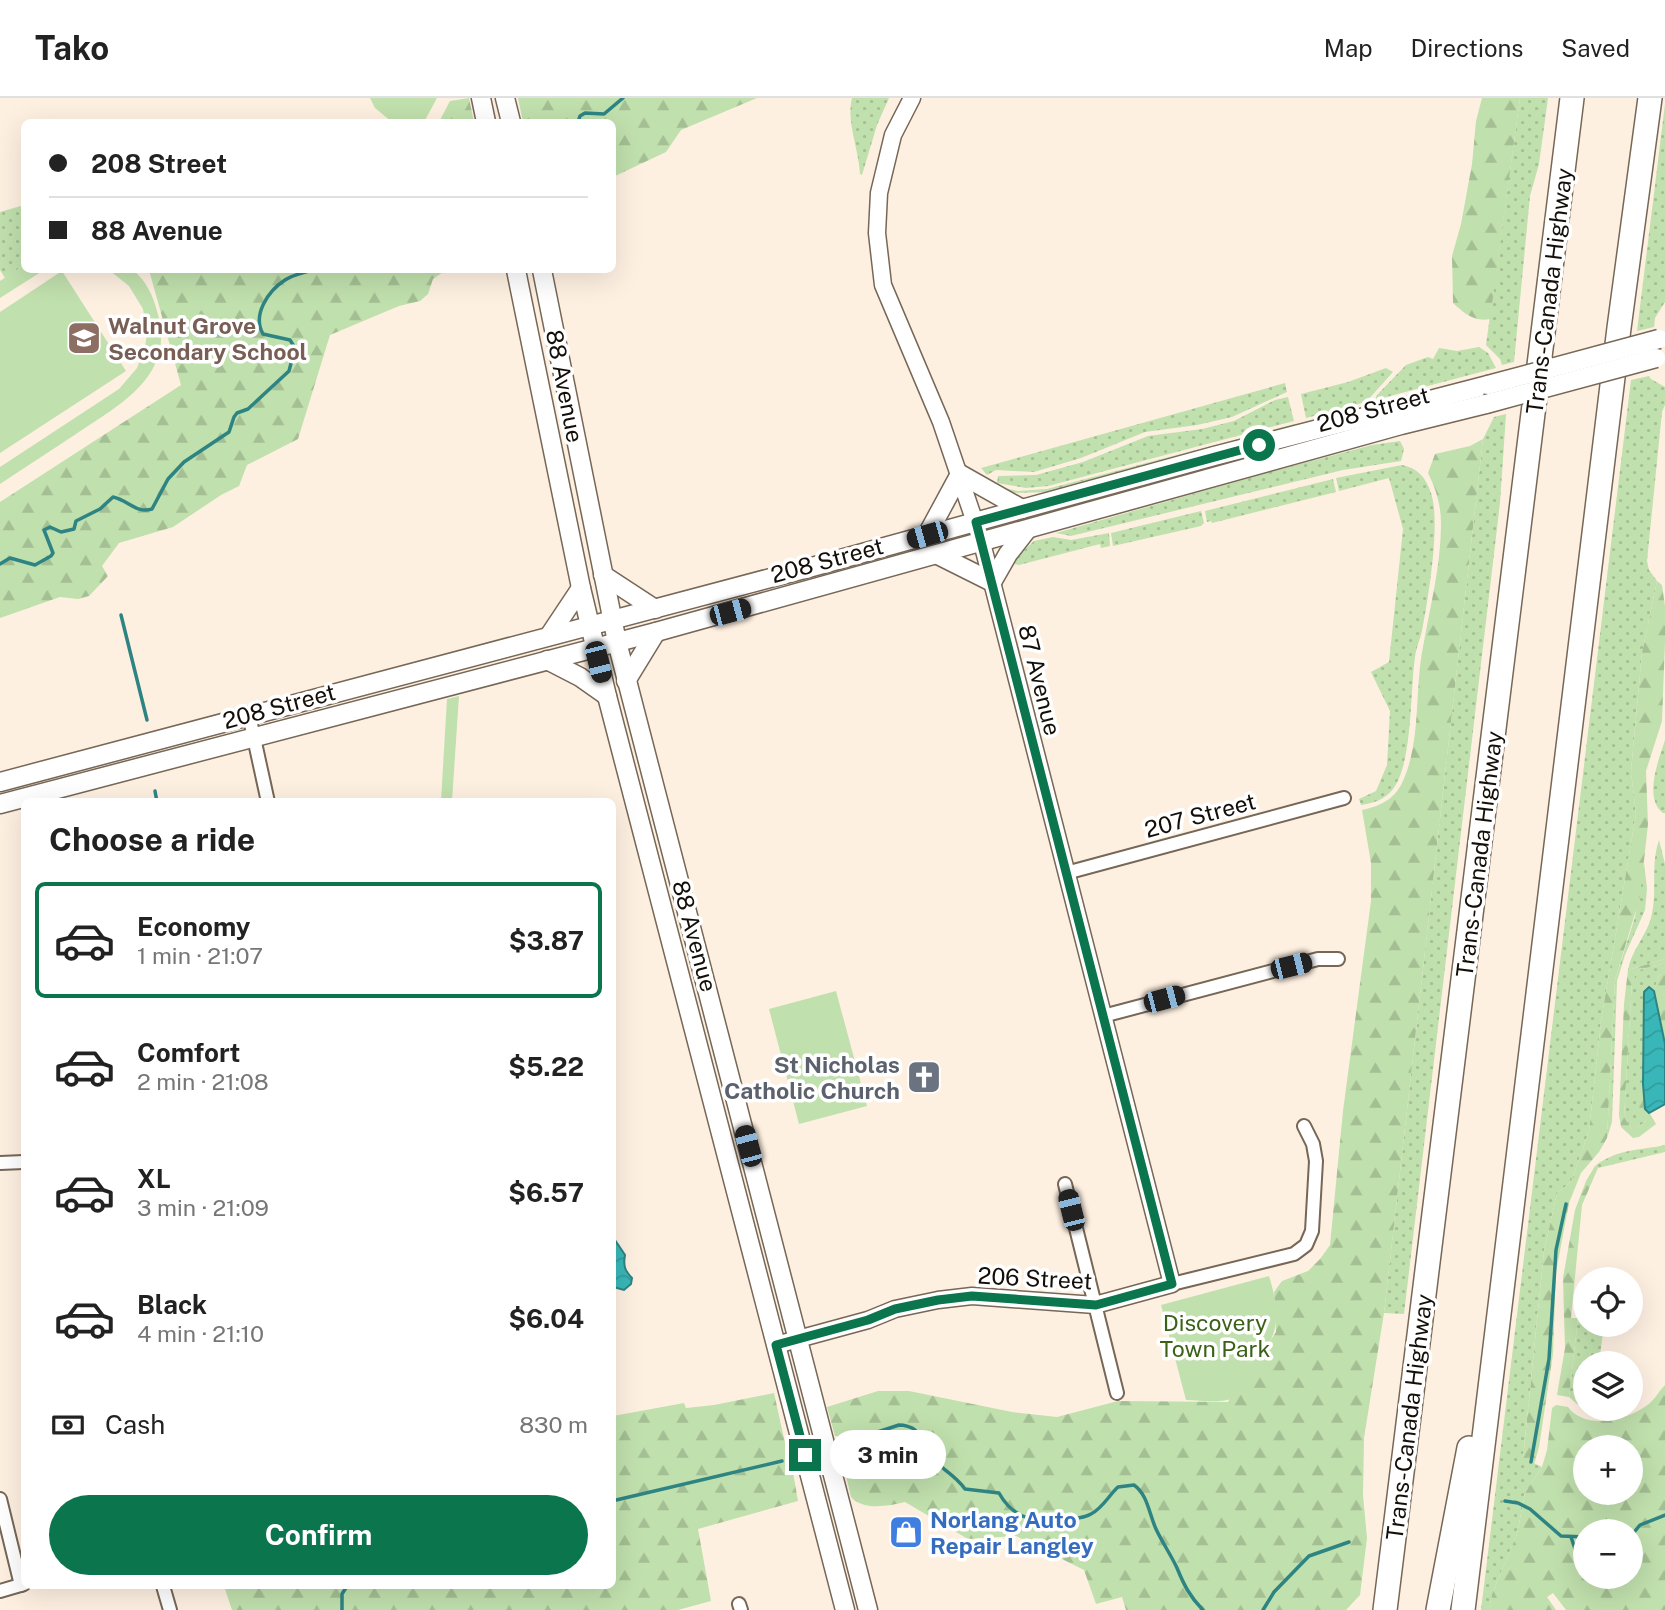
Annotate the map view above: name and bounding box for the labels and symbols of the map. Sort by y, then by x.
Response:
street label: Trans-Canada Highway [1521,166,1577,416]
place label: Walnut Grove Secondary School [108,312,307,365]
school or university icon: Walnut Grove Secondary School [65,319,103,357]
street label: 88 Avenue [541,327,589,445]
street label: 208 Street [1314,381,1432,437]
route start [1243,429,1275,461]
car [904,519,951,551]
street label: 208 Street [768,532,886,588]
car [707,596,754,628]
street label: 87 Avenue [1013,622,1067,738]
car [583,639,614,685]
street label: 208 Street [220,678,338,734]
street label: Trans-Canada Highway [1451,729,1507,979]
street label: 207 Street [1141,787,1259,843]
street label: 88 Avenue [667,877,723,995]
car [1269,951,1314,981]
car [1141,983,1188,1015]
place label: St Nicholas Catholic Church [724,1051,900,1104]
church icon: St Nicholas Catholic Church [905,1058,943,1096]
car [733,1123,764,1169]
car [1056,1187,1087,1233]
street label: 206 Street [977,1262,1093,1294]
street label: Trans-Canada Highway [1381,1292,1437,1542]
park label: Discovery Town Park [1160,1309,1270,1362]
callout: 3 min [830,1430,945,1480]
route end [789,1439,821,1471]
place label: Norlang Auto Repair Langley [930,1506,1094,1559]
shop icon: Norlang Auto Repair Langley [887,1513,925,1551]

